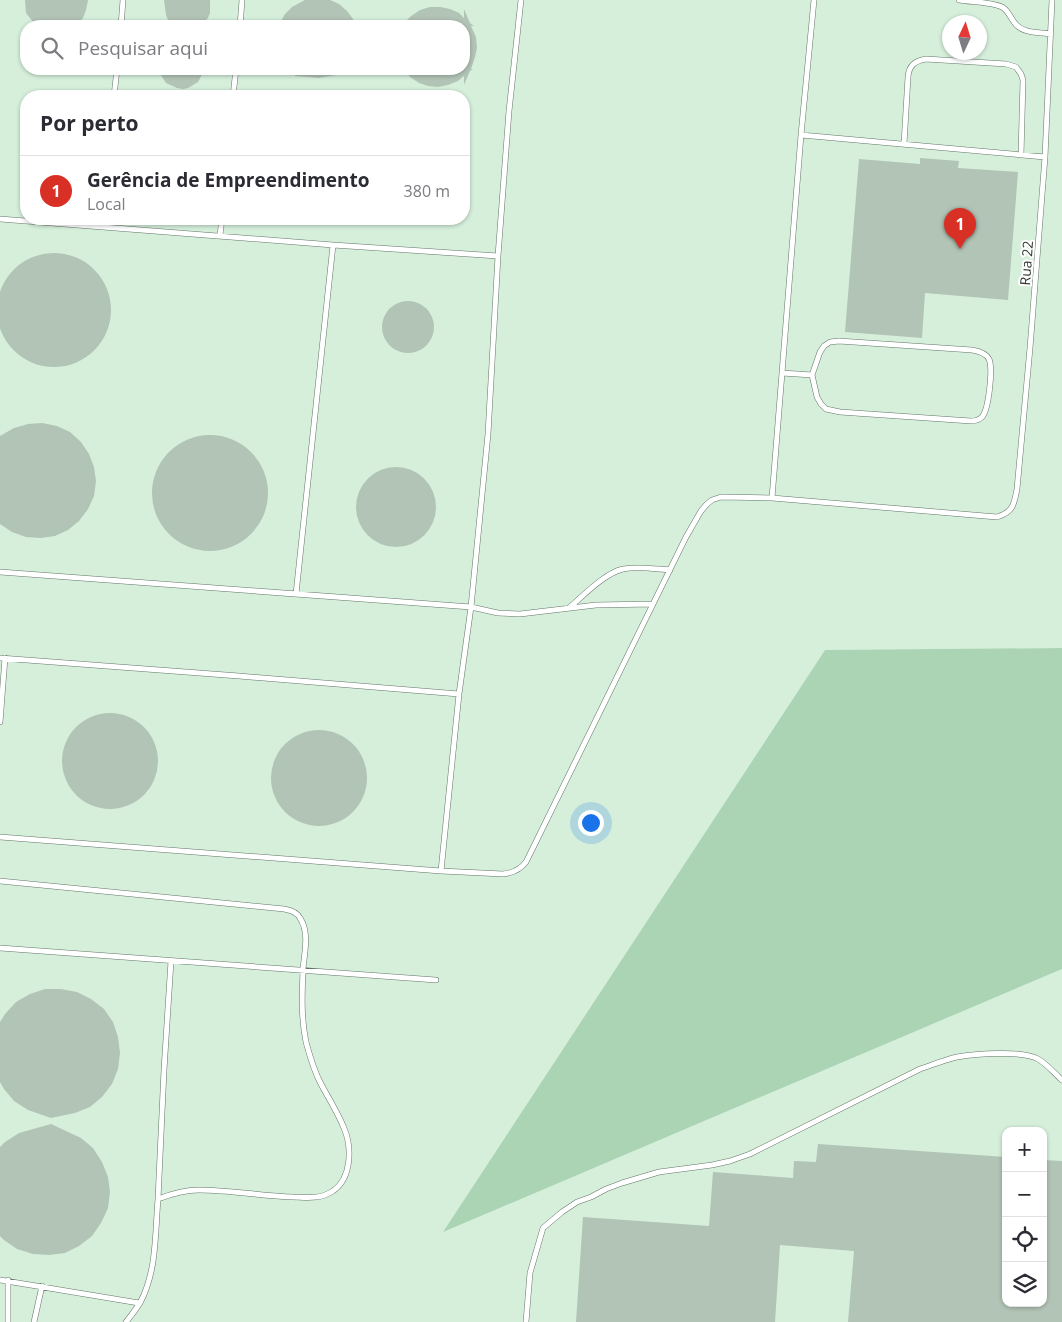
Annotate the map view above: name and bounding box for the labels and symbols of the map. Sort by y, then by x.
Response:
north arrow [942,15,987,60]
pin: 1 [944,208,976,249]
street label: Rua 22 [1015,240,1037,286]
your location [578,810,604,836]

